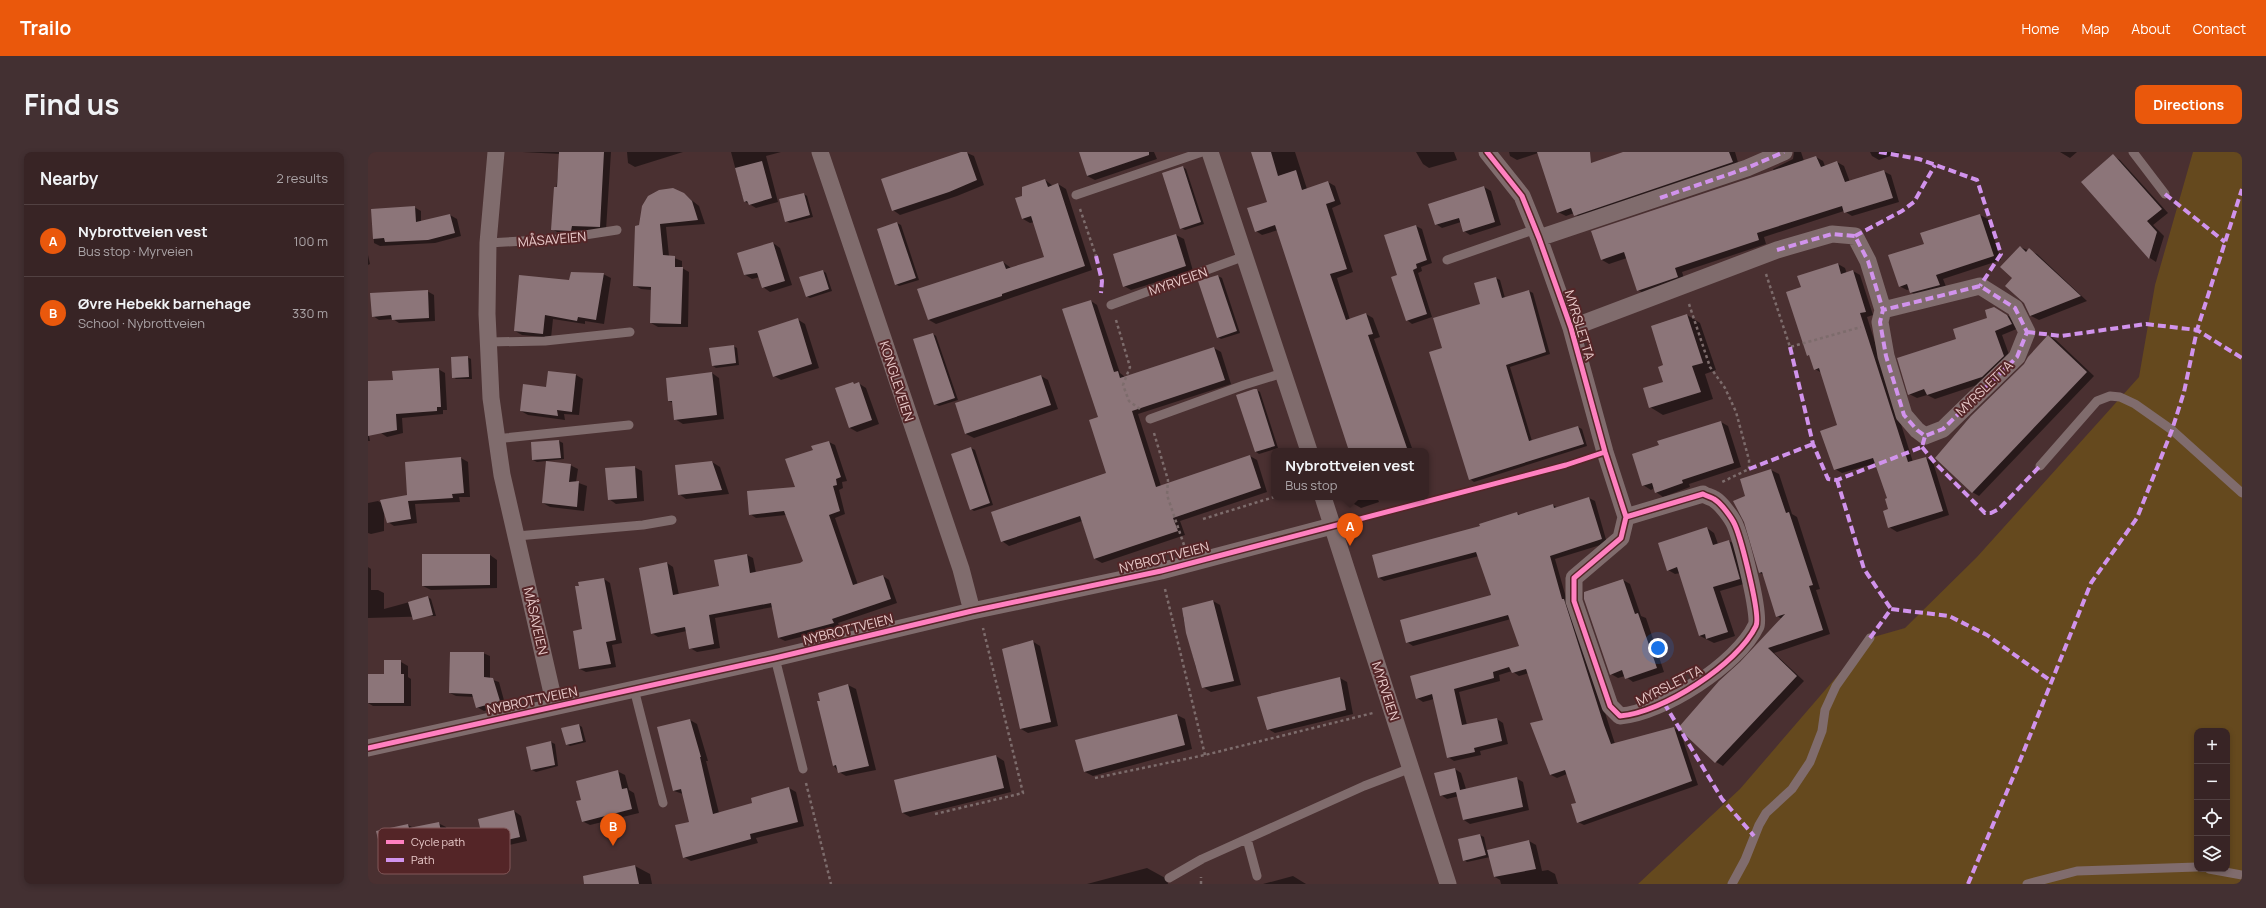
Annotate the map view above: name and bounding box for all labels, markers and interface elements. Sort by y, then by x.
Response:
text: Trailo [20,15,71,41]
text: Home [2022,19,2059,38]
text: Map [2081,19,2109,38]
text: About [2131,19,2171,38]
text: Contact [2193,19,2246,38]
text: Find us [24,85,119,123]
button: Directions [2135,85,2242,124]
text: Nearby [40,167,98,190]
text: 2 results [276,169,328,187]
text: Nybrottveien vest [78,221,208,242]
street label: MÅSAVEIEN [517,227,587,251]
text: A [49,232,57,250]
text: 100 m [293,232,328,250]
text: Bus stop · Myrveien [78,242,193,260]
street label: MYRVEIEN [1146,263,1210,299]
street label: MYRSLETTA [1561,288,1599,362]
text: Øvre Hebekk barnehage [78,293,251,314]
text: B [49,304,57,322]
text: 330 m [292,304,328,322]
text: School · Nybrottveien [78,314,205,332]
street label: KONGLEVEIEN [876,339,918,423]
street label: MYRSLETTA [1952,356,2016,420]
popup [1271,448,1429,500]
text: Nybrottveien vest [1285,455,1415,476]
text: Bus stop [1285,476,1337,494]
pin: A [1337,513,1363,546]
street label: NYBROTTVEIEN [1117,537,1211,577]
street label: MÅSAVEIEN [519,585,553,657]
street label: NYBROTTVEIEN [801,609,895,649]
your location [1648,638,1668,658]
street label: MYRVEIEN [1368,659,1404,723]
street label: MYRSLETTA [1633,660,1705,710]
street label: NYBROTTVEIEN [485,682,579,718]
map controls [2194,728,2230,872]
button: + [2194,728,2230,764]
button: − [2194,764,2230,800]
button: locate [2194,800,2230,836]
pin: B [600,813,626,846]
legend [378,828,510,874]
text: Cycle path [411,834,465,849]
button: layers [2194,836,2230,872]
text: Path [411,852,434,867]

